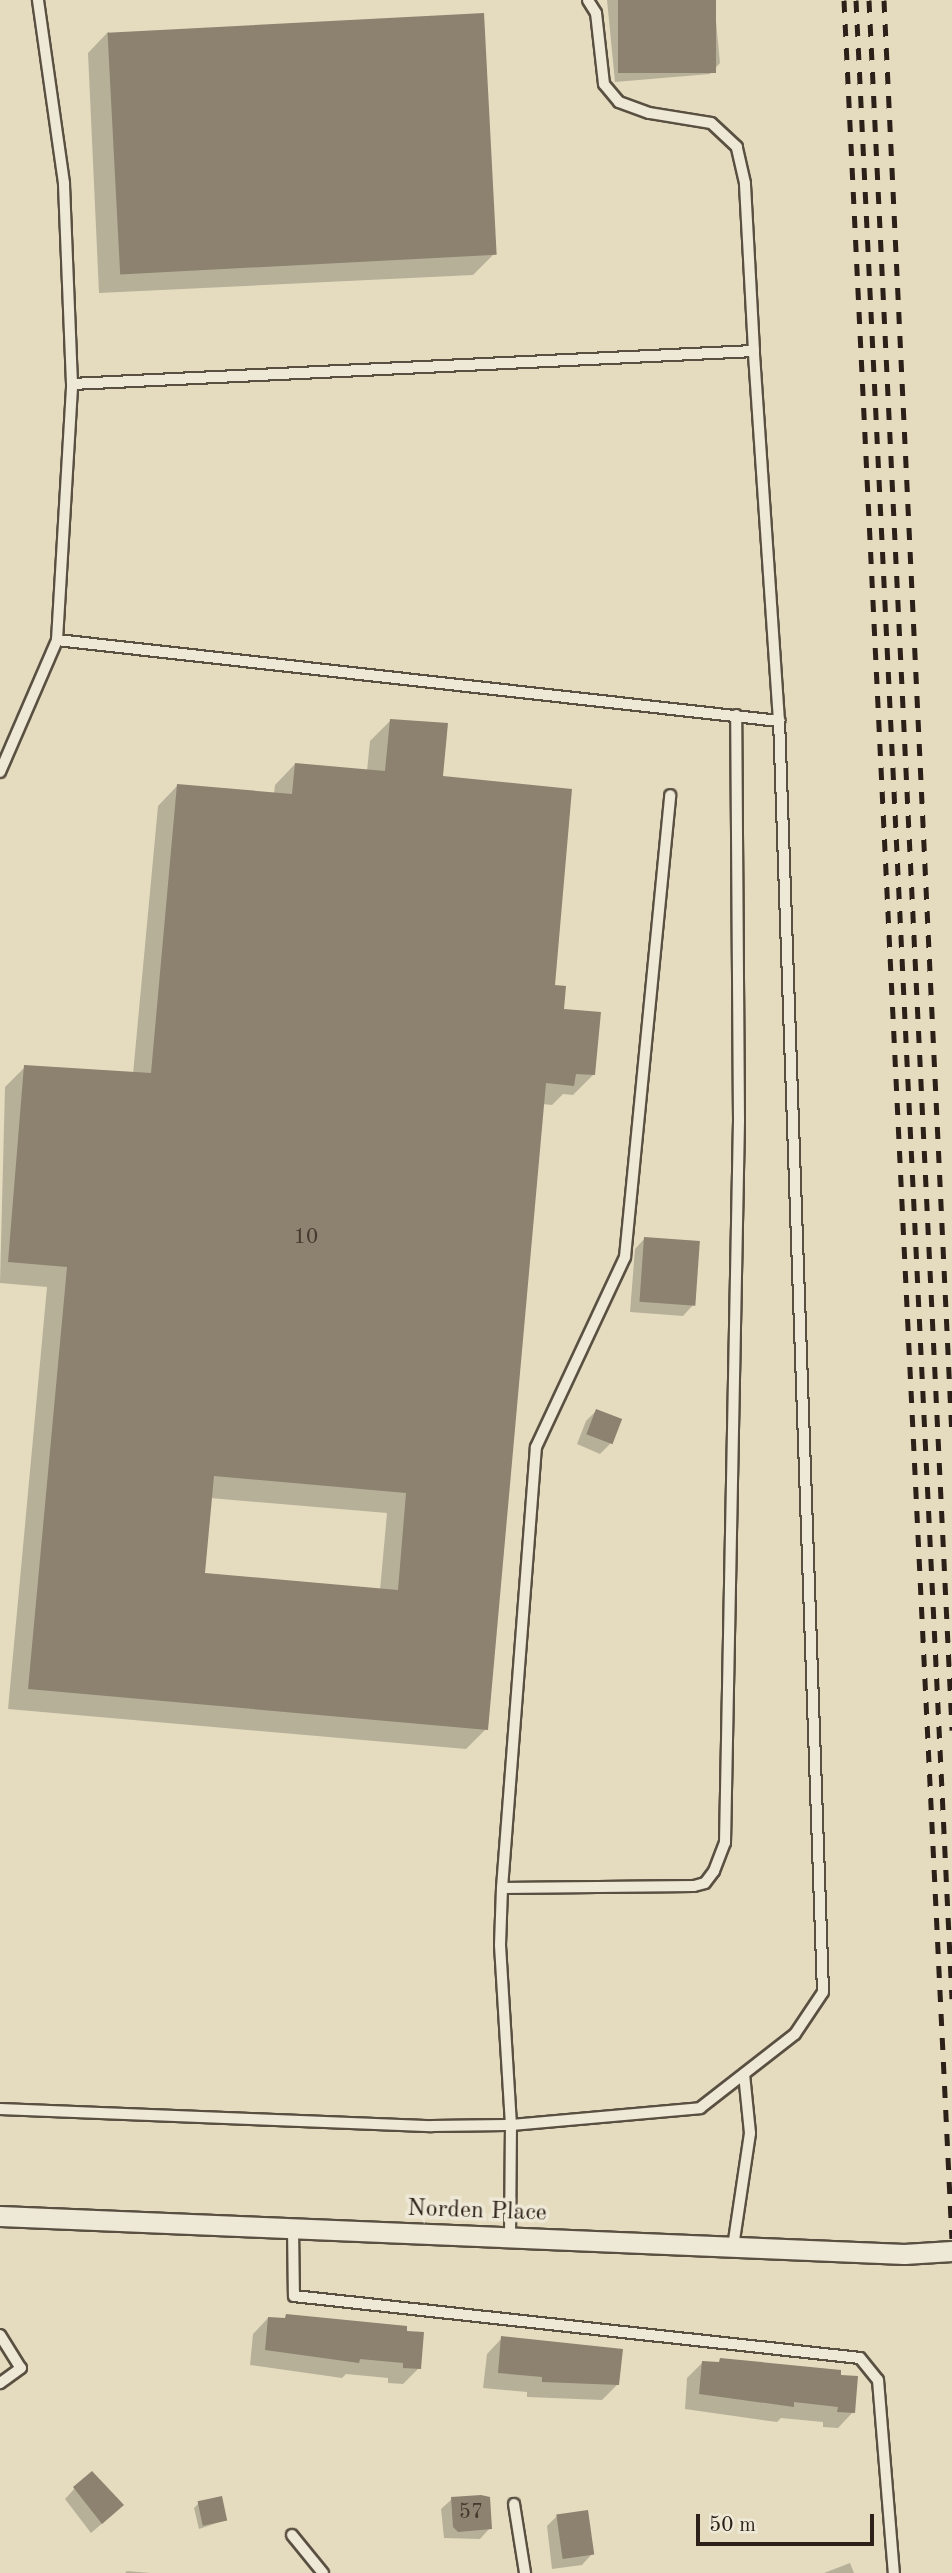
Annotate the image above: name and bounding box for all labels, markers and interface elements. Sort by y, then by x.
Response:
house number: 10 [294,1225,318,1251]
street label: Norden Place [407,2195,547,2229]
house number: 57 [459,2500,483,2526]
scale bar [700,2500,878,2544]
text: 50 m [709,2515,756,2536]

